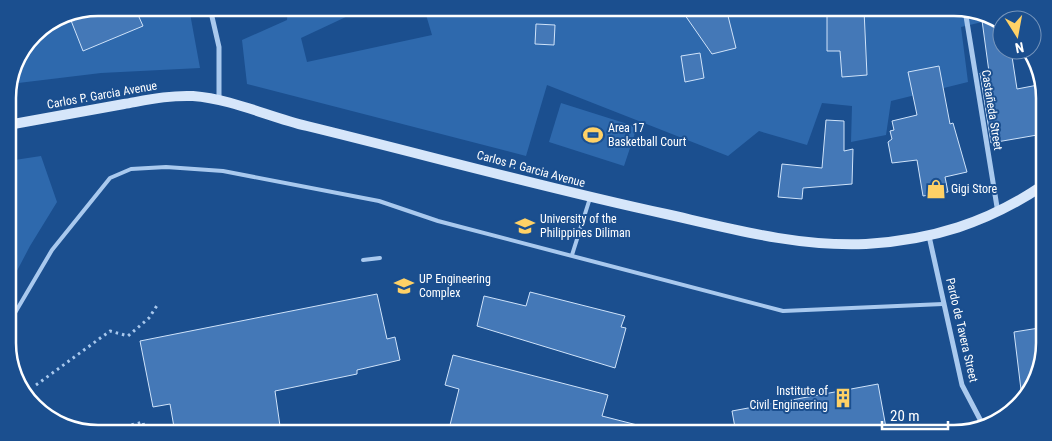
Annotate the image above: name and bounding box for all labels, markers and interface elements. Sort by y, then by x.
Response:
north arrow [992,10,1042,60]
text: N [1014,39,1025,56]
street label: Castañeda Street [979,69,1005,152]
street label: Carlos P. Garcia Avenue [46,78,159,112]
place label: Area 17 Basketball Court [608,121,687,149]
sports icon: Area 17 Basketball Court [582,124,604,146]
street label: Carlos P. Garcia Avenue [475,148,587,190]
shop icon: Gigi Store [925,178,947,200]
place label: Gigi Store [951,182,997,196]
place label: University of the Philippines Diliman [540,212,631,240]
school or university icon: University of the Philippines Diliman [514,215,536,237]
place label: UP Engineering Complex [419,272,491,300]
school or university icon: UP Engineering Complex [393,275,415,297]
street label: Pardo de Tavera Street [943,276,981,384]
place label: Institute of Civil Engineering [749,384,828,412]
building icon: Institute of Civil Engineering [832,387,854,409]
scale bar [882,398,948,430]
text: 20 m [890,407,920,425]

